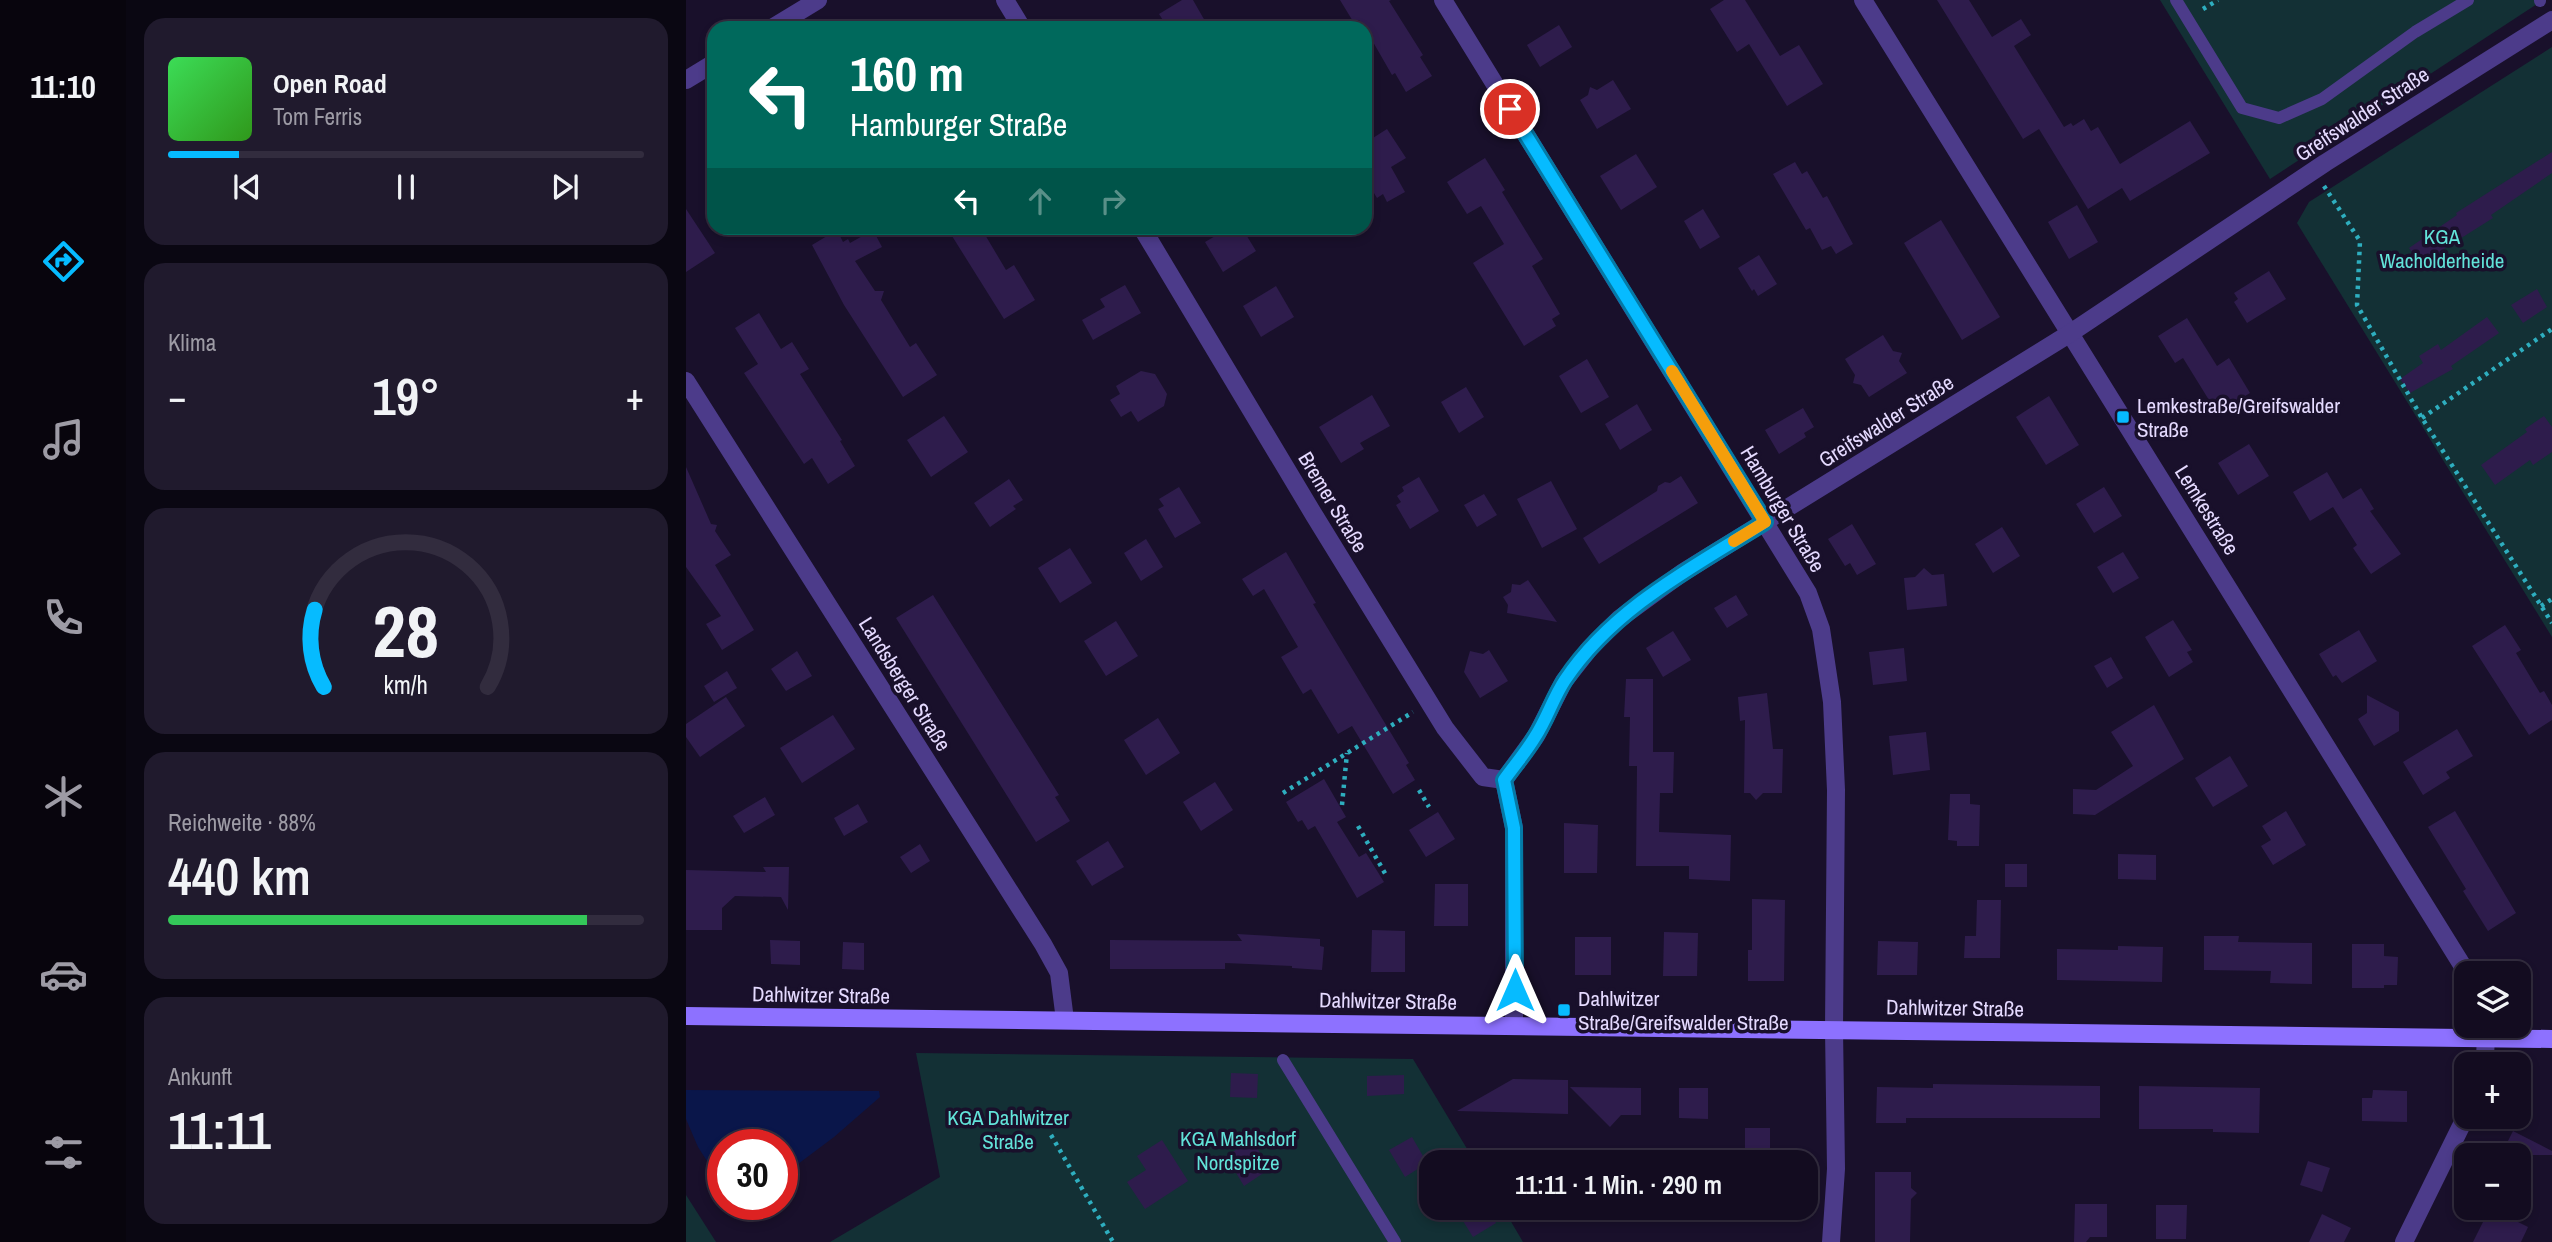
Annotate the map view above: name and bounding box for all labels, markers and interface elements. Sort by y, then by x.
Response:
text: 160 m [850,40,964,106]
icon: left [735,49,826,140]
street label: Greifswalder Straße [2289,60,2435,168]
text: 11:10 [30,65,96,108]
text: Open Road [273,66,387,101]
pin [1480,79,1540,139]
icon: arrive [1491,90,1529,128]
text: Tom Ferris [273,101,362,132]
text: Hamburger Straße [850,103,1067,146]
icon: previous [228,168,266,206]
icon: pause [387,168,425,206]
icon: next [546,168,584,206]
icon: left [948,182,986,220]
icon: ahead [1021,182,1059,220]
icon: right [1094,182,1132,220]
park label: KGA Wacholderheide [2380,222,2504,275]
icon: directions [39,237,88,286]
text: Klima [168,327,216,358]
text: 19° [372,361,440,431]
street label: Greifswalder Straße [1813,368,1959,474]
text: − [168,371,186,422]
text: + [626,371,644,422]
place label: Lemkestraße/Greifswalder Straße [2137,391,2340,444]
marker: Lemkestraße/Greifswalder Straße [2115,409,2131,425]
icon: music [39,415,88,464]
street label: Hamburger Straße [1734,440,1832,578]
street label: Bremer Straße [1291,446,1375,558]
street label: Lemkestraße [2168,460,2246,560]
text: 28 [373,582,439,680]
icon: phone [39,593,88,642]
street label: Landsberger Straße [852,611,958,757]
text: km/h [384,668,428,702]
icon: climate [39,772,88,821]
text: Reichweite · 88% [168,807,316,838]
text: 440 km [168,841,311,911]
icon: car [39,950,88,999]
position arrow [1478,953,1552,1027]
map controls [2454,961,2531,1220]
button: layers [2454,961,2531,1038]
street label: Dahlwitzer Straße [752,979,890,1011]
place label: Dahlwitzer Straße/Greifswalder Straße [1578,984,1789,1037]
street label: Dahlwitzer Straße [1319,985,1457,1017]
street label: Dahlwitzer Straße [1886,992,2024,1024]
marker: Dahlwitzer Straße/Greifswalder Straße [1556,1002,1572,1018]
button: + [2454,1052,2531,1129]
text: Ankunft [168,1061,232,1092]
text: 11:11 [168,1095,271,1165]
park label: KGA Dahlwitzer Straße [947,1103,1069,1156]
park label: KGA Mahlsdorf Nordspitze [1180,1124,1296,1177]
icon: filters [39,1128,88,1177]
speed limit sign: 30 [707,1129,798,1220]
button: − [2454,1143,2531,1220]
text: 11:11 · 1 Min. · 290 m [1515,1167,1722,1202]

